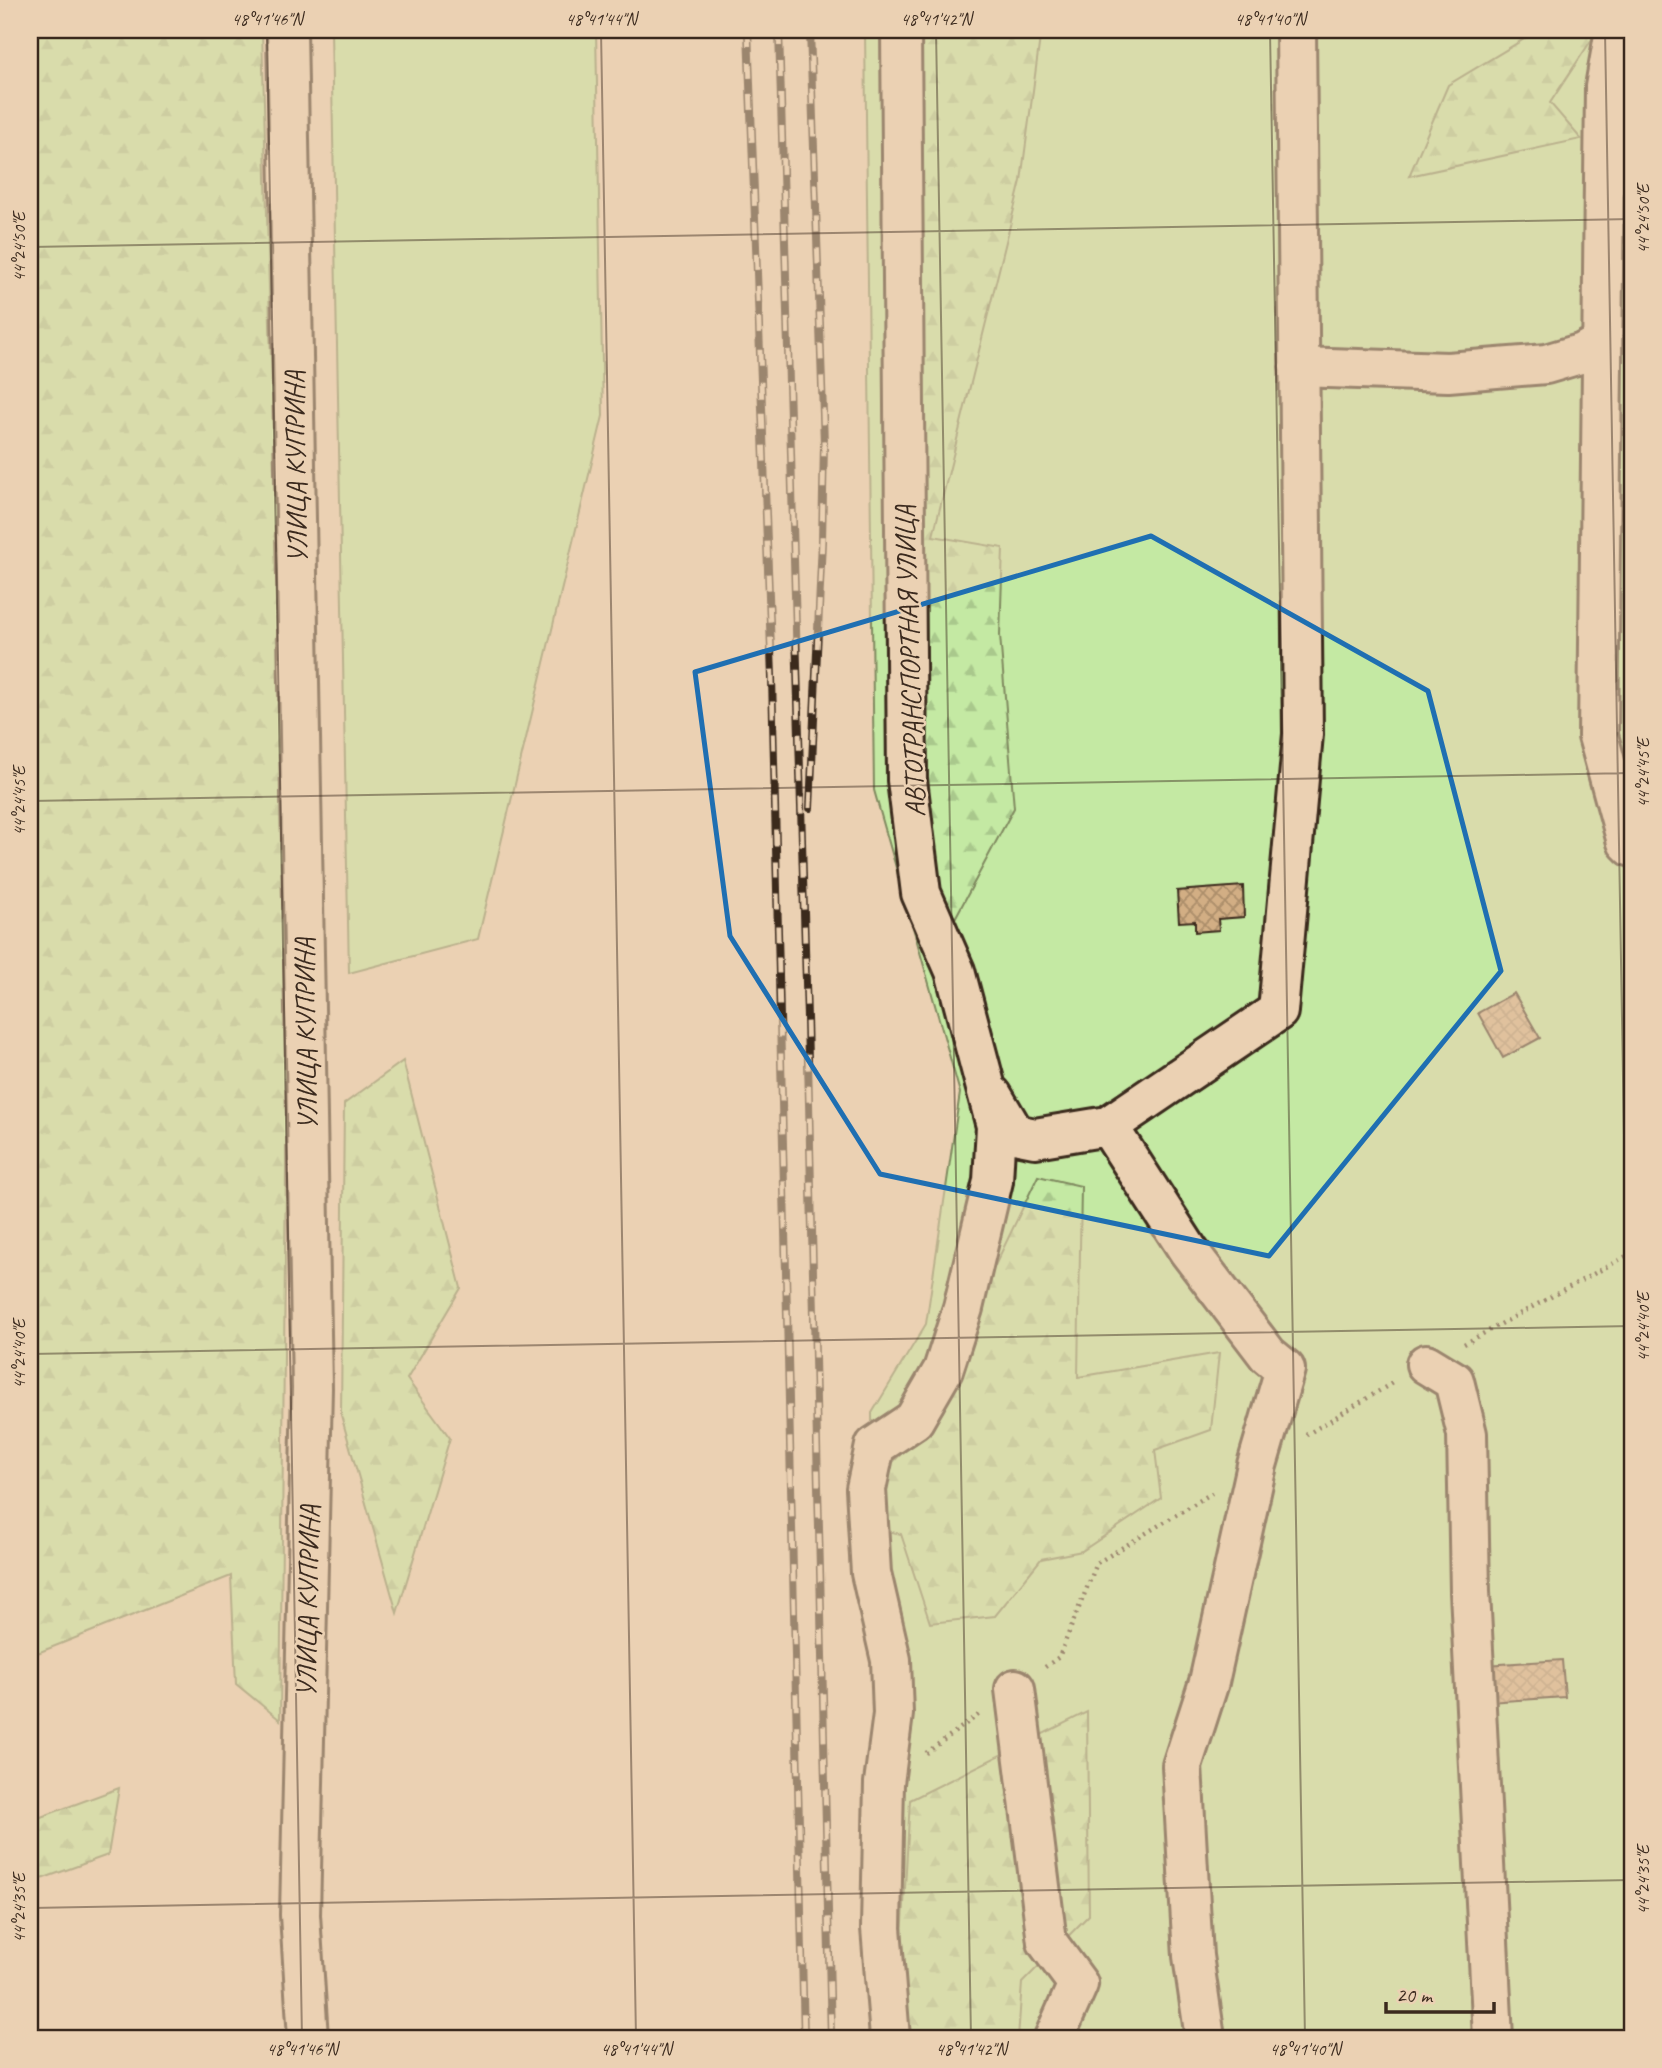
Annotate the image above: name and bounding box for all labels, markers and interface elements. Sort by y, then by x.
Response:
text: 48°41'46"N [232,8,306,30]
text: 48°41'44"N [566,8,640,30]
text: 48°41'42"N [901,8,975,30]
text: 48°41'40"N [1235,8,1309,30]
text: 44°24'50"E [1632,182,1654,254]
text: 44°24'50"E [8,210,30,282]
street label: УЛИЦА КУПРИНА [276,369,315,564]
street label: АВТОТРАНСПОРТНАЯ УЛИЦА [887,503,932,818]
text: 44°24'45"E [1632,736,1654,808]
text: 44°24'45"E [8,764,30,836]
street label: УЛИЦА КУПРИНА [286,936,325,1131]
text: 44°24'40"E [1632,1290,1654,1362]
text: 44°24'40"E [8,1317,30,1389]
street label: УЛИЦА КУПРИНА [288,1503,327,1698]
text: 44°24'35"E [1632,1843,1654,1915]
text: 44°24'35"E [8,1871,30,1943]
scale bar [1386,1970,1494,2014]
text: 20 m [1396,1982,1434,2008]
text: 48°41'46"N [267,2038,341,2060]
text: 48°41'44"N [601,2038,675,2060]
text: 48°41'42"N [936,2038,1010,2060]
text: 48°41'40"N [1270,2038,1344,2060]

